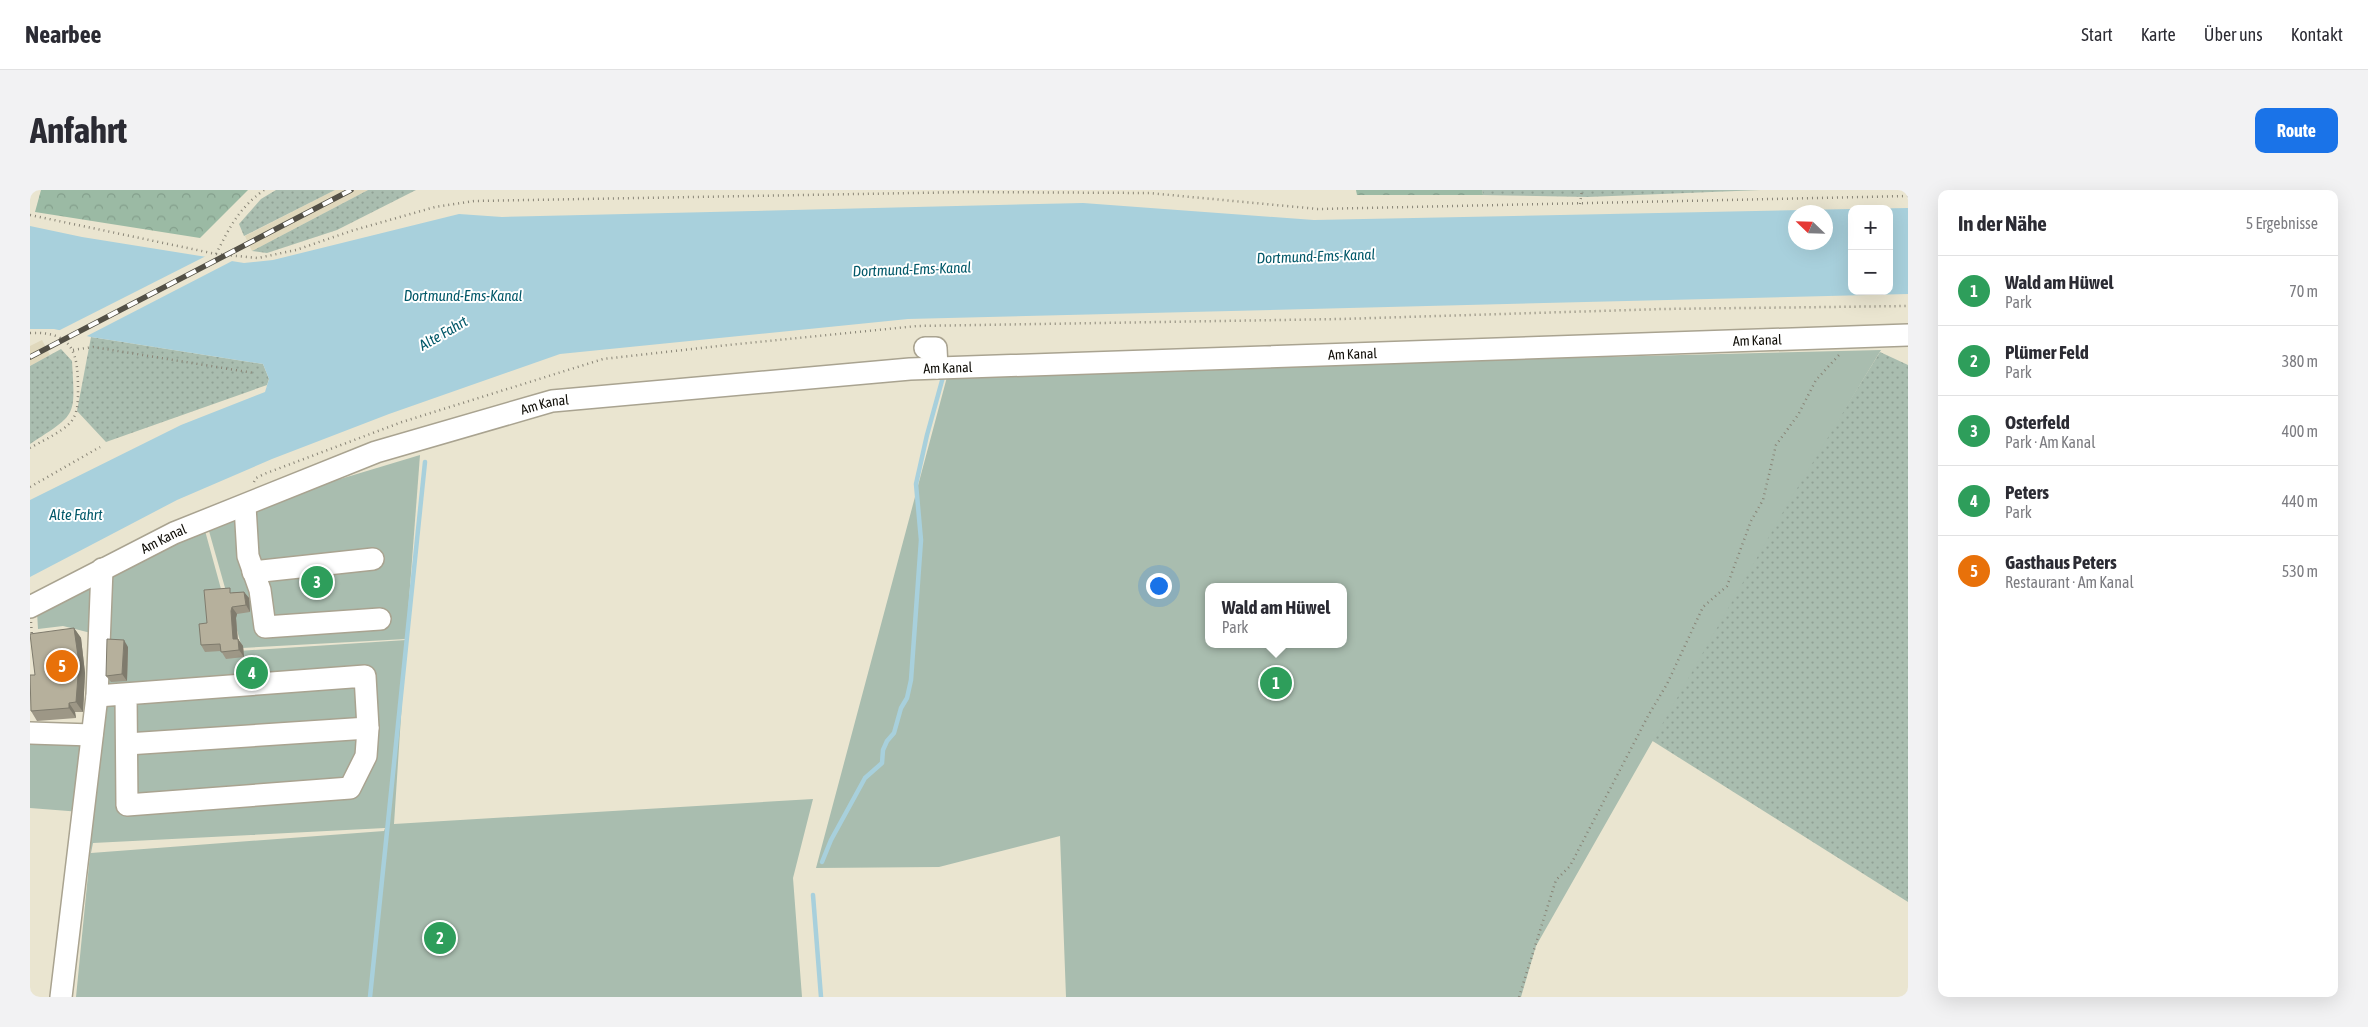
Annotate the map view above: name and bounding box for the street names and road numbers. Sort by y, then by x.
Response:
street label: Am Kanal [1733,331,1782,349]
street label: Am Kanal [1328,345,1378,363]
street label: Am Kanal [923,359,973,377]
street label: Am Kanal [519,392,570,418]
street label: Am Kanal [138,521,189,557]

